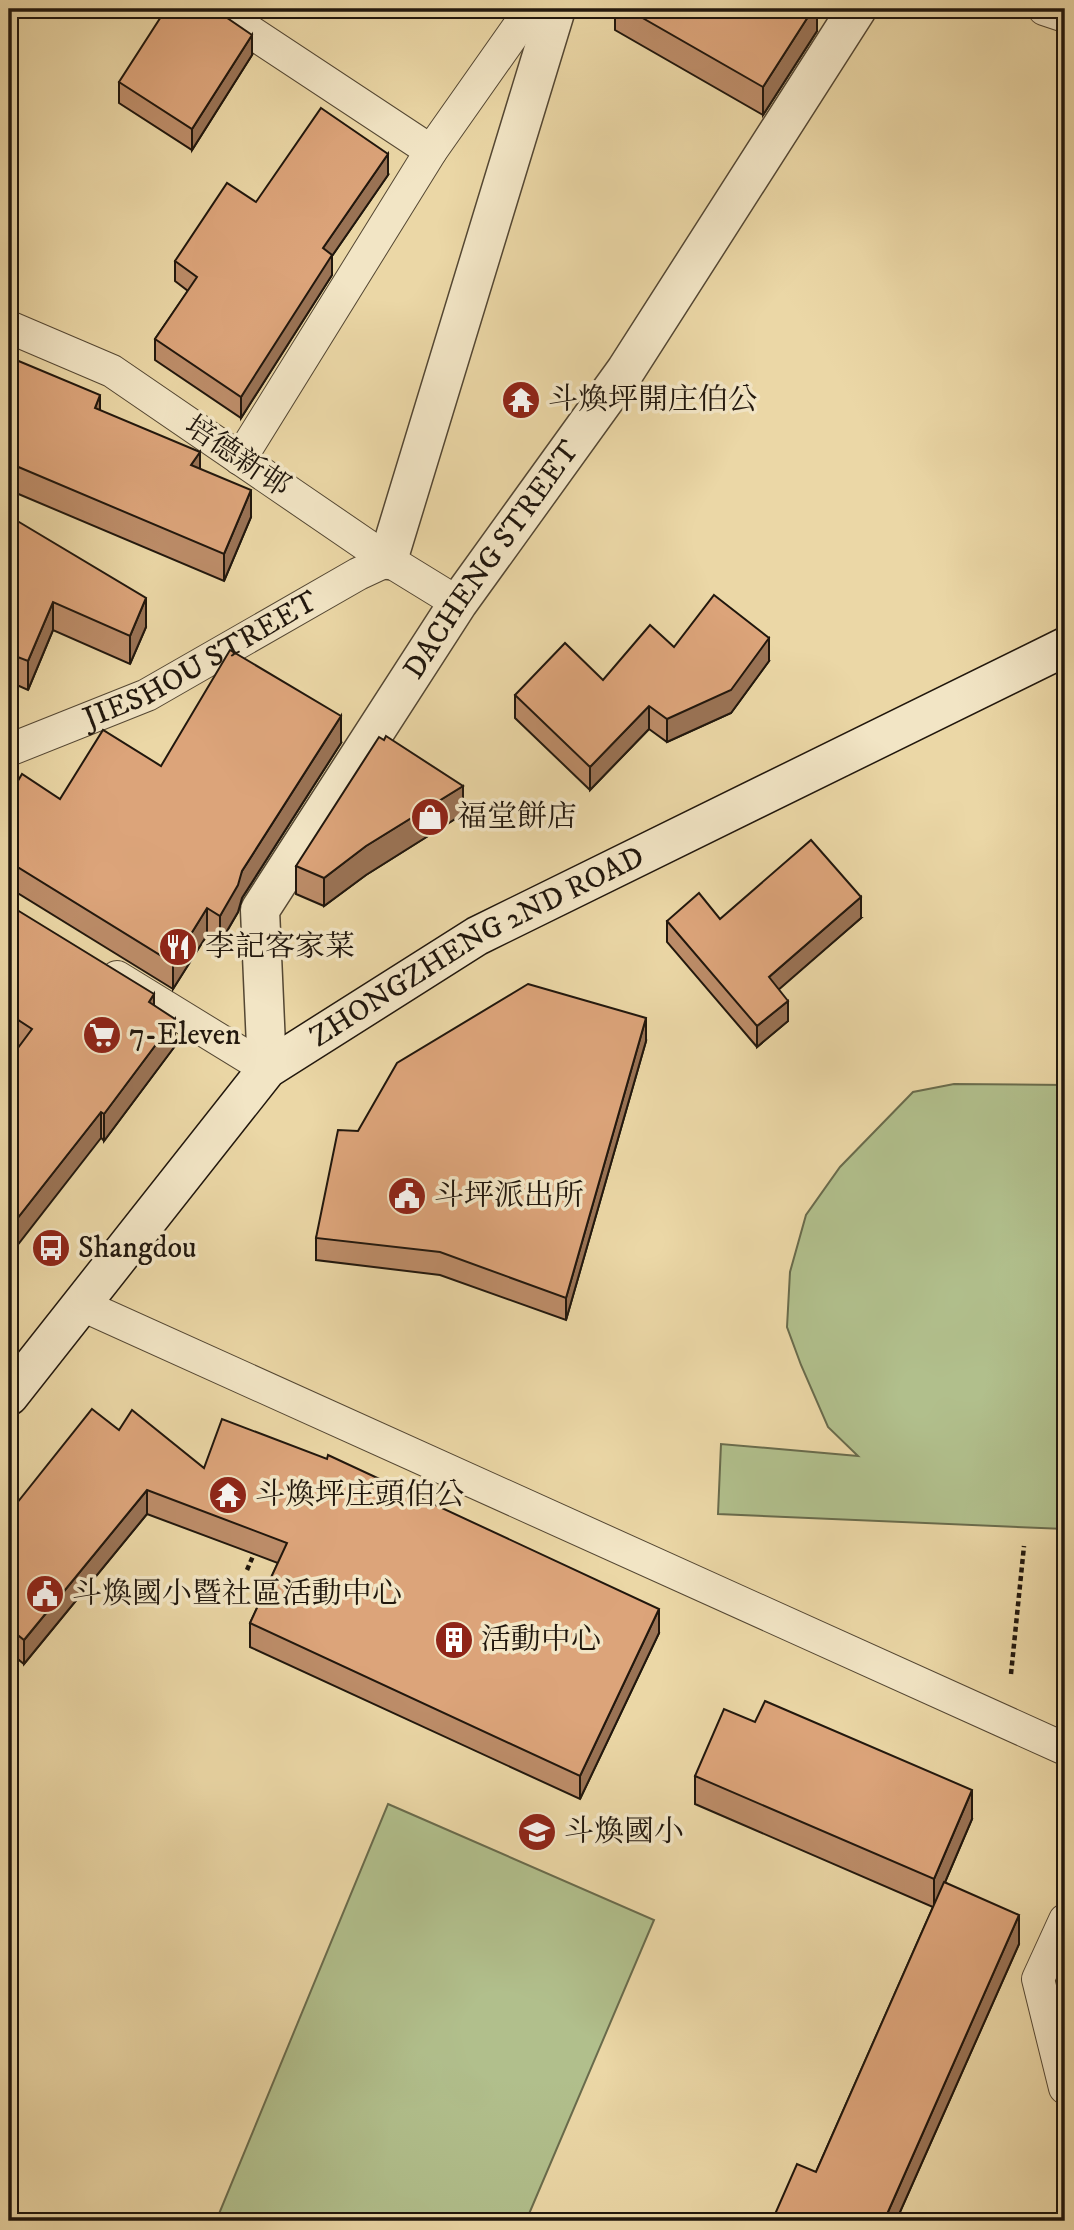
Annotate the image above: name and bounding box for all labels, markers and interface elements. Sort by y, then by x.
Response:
temple icon: 斗煥坪開庄伯公 [500,379,542,421]
place label: 斗煥坪開庄伯公 [548,382,758,419]
street label: 培德新邨 [177,408,297,506]
street label: DACHENG STREET [395,433,588,686]
street label: JIESHOU STREET [75,582,325,738]
shop icon: 福堂餅店 [409,796,451,838]
place label: 福堂餅店 [457,799,577,836]
street label: ZHONGZHENG 2ND ROAD [303,838,650,1056]
restaurant icon: 李記客家菜 [157,926,199,968]
place label: 李記客家菜 [205,929,355,966]
supermarket icon: 7-Eleven [81,1014,123,1056]
place label: 7-Eleven [129,1017,241,1054]
public building icon: 斗坪派出所 [386,1175,428,1217]
place label: 斗坪派出所 [434,1178,584,1215]
bus stop icon: Shangdou [30,1227,72,1269]
place label: Shangdou [78,1230,197,1267]
temple icon: 斗煥坪庄頭伯公 [207,1474,249,1516]
place label: 斗煥坪庄頭伯公 [255,1477,465,1514]
public building icon: 斗煥國小暨社區活動中心 [24,1573,66,1615]
place label: 斗煥國小暨社區活動中心 [72,1576,402,1613]
building icon: 活動中心 [433,1619,475,1661]
place label: 活動中心 [481,1622,601,1659]
school or university icon: 斗煥國小 [516,1811,558,1853]
place label: 斗煥國小 [564,1814,684,1851]

